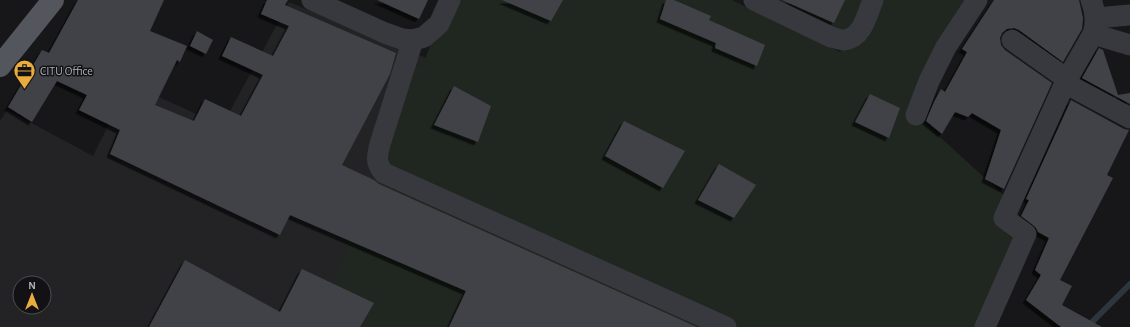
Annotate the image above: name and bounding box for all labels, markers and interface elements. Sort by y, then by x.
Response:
office icon: CITU Office [12,58,38,91]
place label: CITU Office [40,65,93,77]
north arrow [12,275,52,315]
text: N [28,280,36,291]

